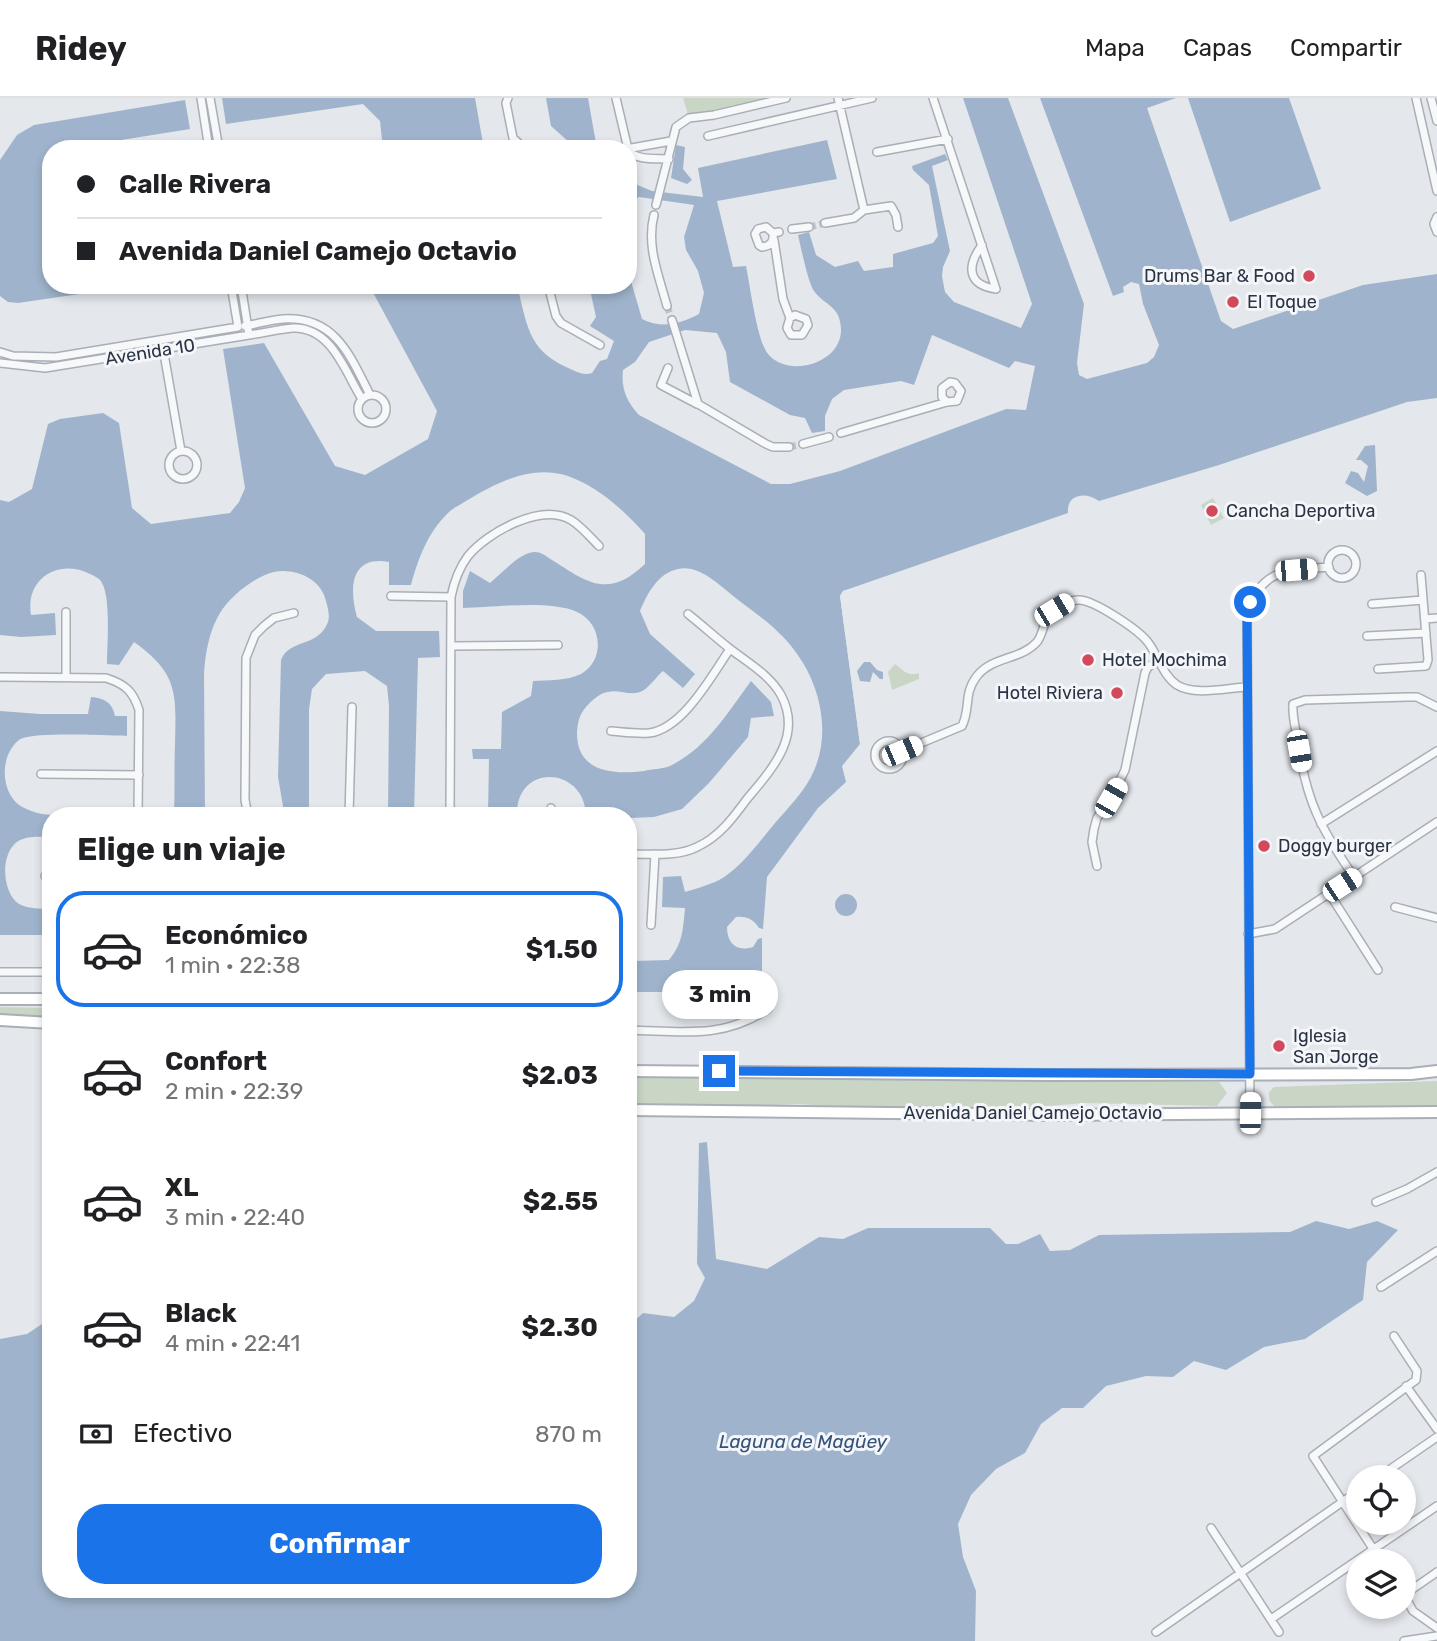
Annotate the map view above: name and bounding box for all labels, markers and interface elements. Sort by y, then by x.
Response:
text: Ridey [35,29,127,68]
text: Mapa [1085,34,1145,62]
text: Capas [1183,34,1252,62]
text: Compartir [1290,34,1402,62]
text: Calle Rivera [119,169,271,200]
text: Avenida Daniel Camejo Octavio [119,236,517,267]
place label: Drums Bar & Food [1144,265,1295,287]
marker: Drums Bar & Food [1301,268,1317,284]
place label: El Toque [1247,291,1317,313]
marker: El Toque [1225,294,1241,310]
street label: Avenida 10 [103,334,197,370]
place label: Cancha Deportiva [1226,500,1375,522]
marker: Cancha Deportiva [1204,503,1220,519]
car [1275,558,1318,582]
route start [1234,586,1266,618]
car [1031,590,1078,630]
place label: Hotel Mochima [1102,649,1227,671]
marker: Hotel Mochima [1080,652,1096,668]
place label: Hotel Riviera [997,682,1103,704]
marker: Hotel Riviera [1109,685,1125,701]
car [1286,728,1313,774]
car [879,733,926,769]
car [1092,775,1131,821]
text: Elige un viaje [77,830,286,868]
place label: Doggy burger [1278,835,1392,857]
marker: Doggy burger [1256,838,1272,854]
car [1319,865,1366,905]
icon: car [81,918,144,981]
text: Económico [165,920,308,951]
text: $1.50 [526,934,598,965]
text: 1 min · 22:38 [165,951,301,979]
callout: 3 min [661,970,777,1018]
text: 3 min [689,980,751,1008]
place label: Iglesia San Jorge [1293,1025,1379,1068]
marker: Iglesia San Jorge [1271,1038,1287,1054]
icon: car [81,1044,144,1107]
text: Confort [165,1046,267,1077]
route end [703,1055,735,1087]
text: $2.03 [522,1060,598,1091]
text: 2 min · 22:39 [165,1077,303,1105]
car [1240,1092,1261,1134]
street label: Avenida Daniel Camejo Octavio [904,1102,1162,1124]
icon: car [81,1170,144,1233]
text: XL [165,1172,198,1203]
text: $2.55 [523,1186,598,1217]
text: 3 min · 22:40 [165,1203,305,1231]
icon: car [81,1296,144,1359]
text: Black [165,1298,237,1329]
text: $2.30 [522,1312,598,1343]
text: 4 min · 22:41 [165,1329,300,1357]
icon: cash [77,1415,115,1453]
text: Efectivo [133,1418,232,1449]
text: 870 m [535,1420,602,1448]
water label: Laguna de Magüey [719,1430,888,1453]
map controls [1346,1465,1416,1619]
button: locate [1346,1465,1416,1535]
button: Confirmar [77,1504,602,1584]
button: layers [1346,1549,1416,1619]

